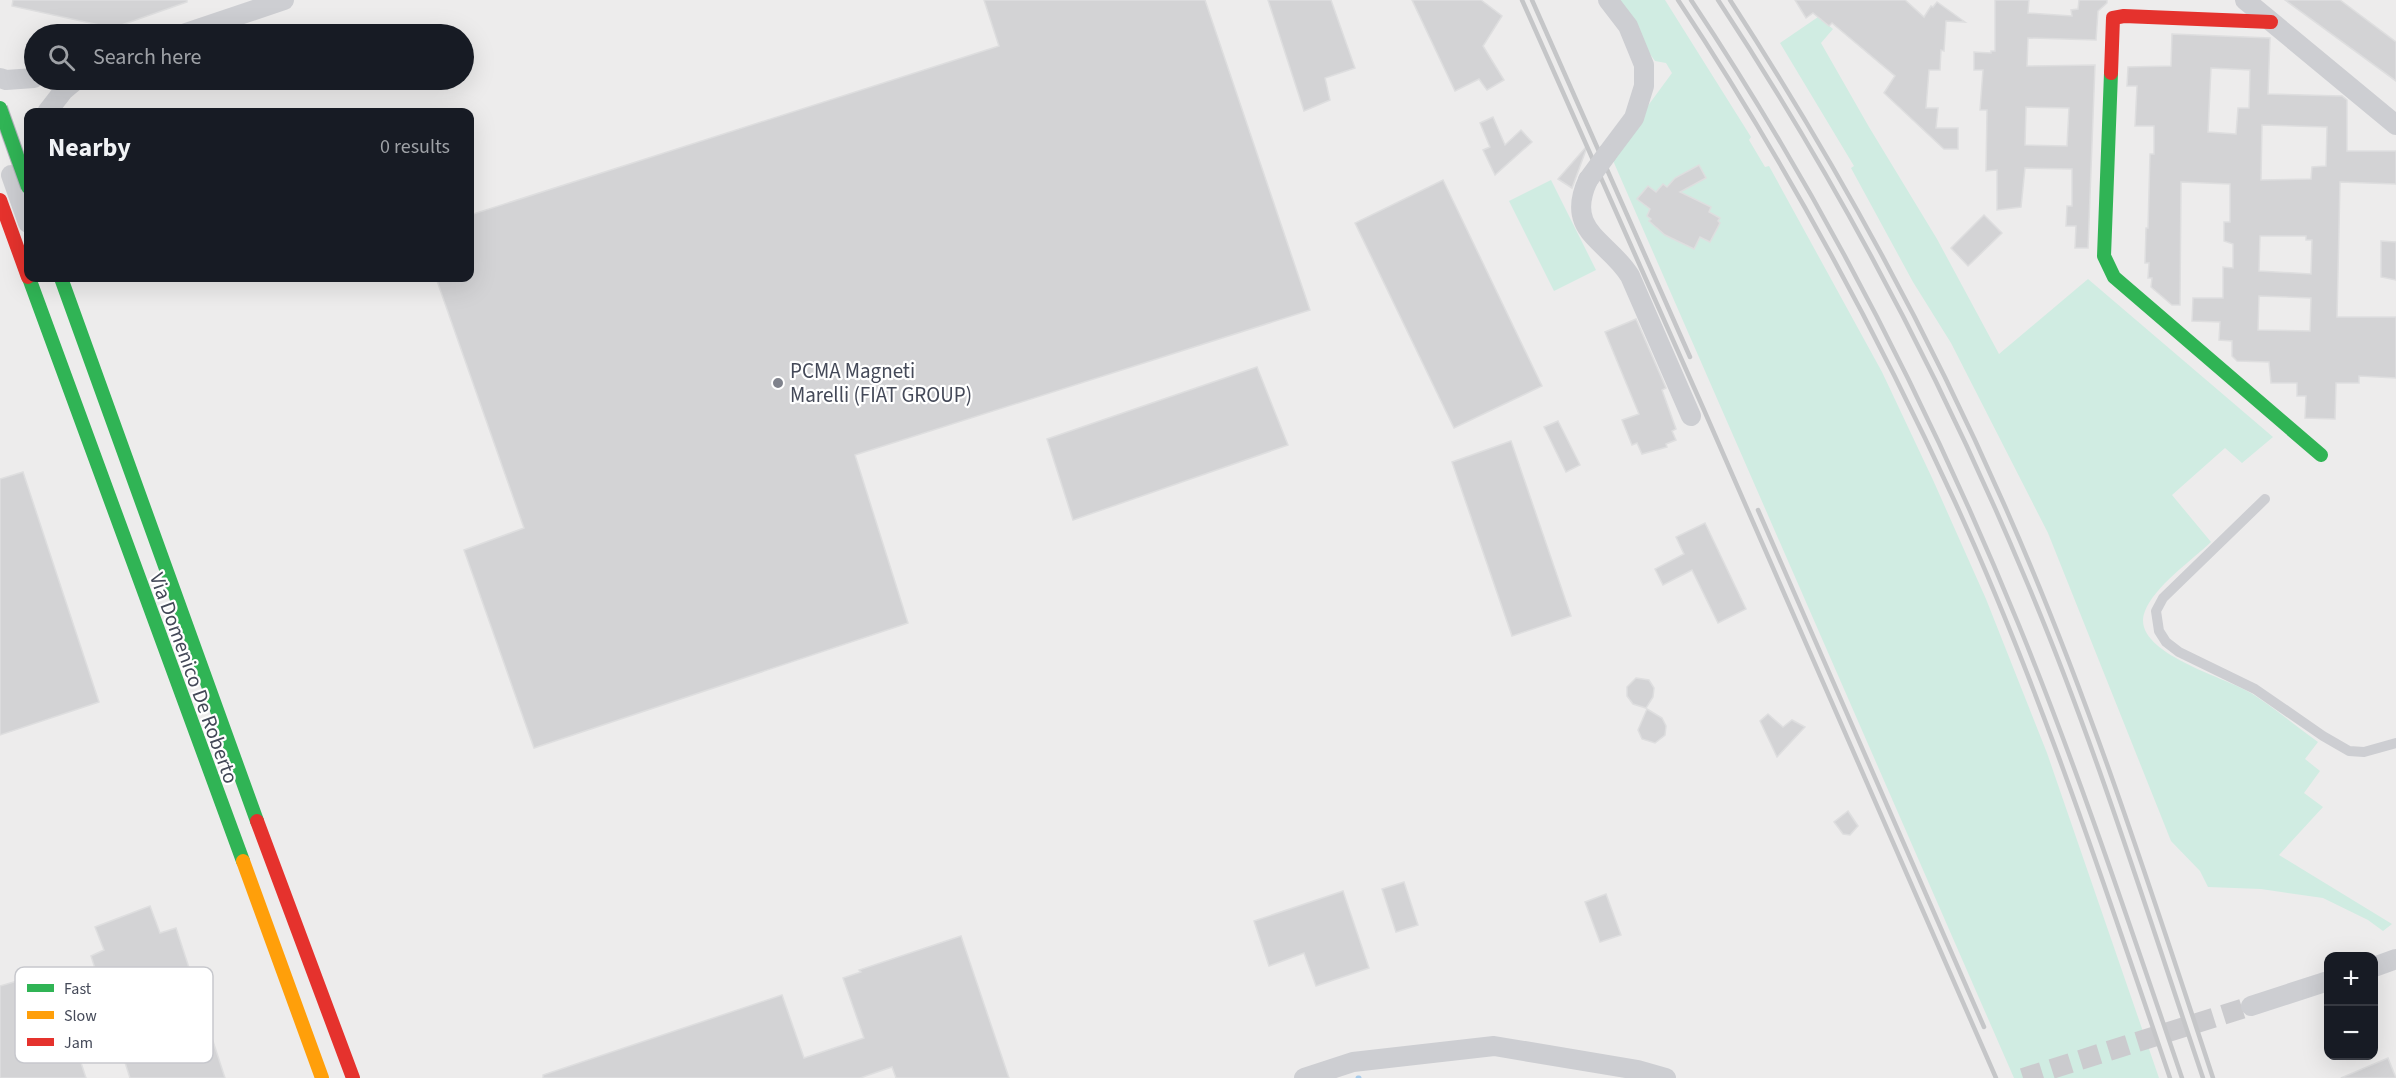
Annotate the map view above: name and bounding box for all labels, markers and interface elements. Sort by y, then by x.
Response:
search box [24,24,474,90]
icon: search [45,41,78,74]
text: Search here [93,41,201,73]
text: Nearby [48,129,131,166]
text: 0 results [380,133,450,161]
place label: PCMA Magneti Marelli (FIAT GROUP) [790,356,972,410]
marker: PCMA Magneti Marelli (FIAT GROUP) [771,376,785,390]
street label: Via Domenico De Roberto [142,568,246,788]
map controls [2324,952,2378,1060]
button: + [2324,952,2378,1006]
legend [15,967,213,1063]
text: Fast [64,978,92,1000]
text: Slow [64,1005,97,1027]
button: − [2324,1006,2378,1060]
text: Jam [64,1032,93,1054]

